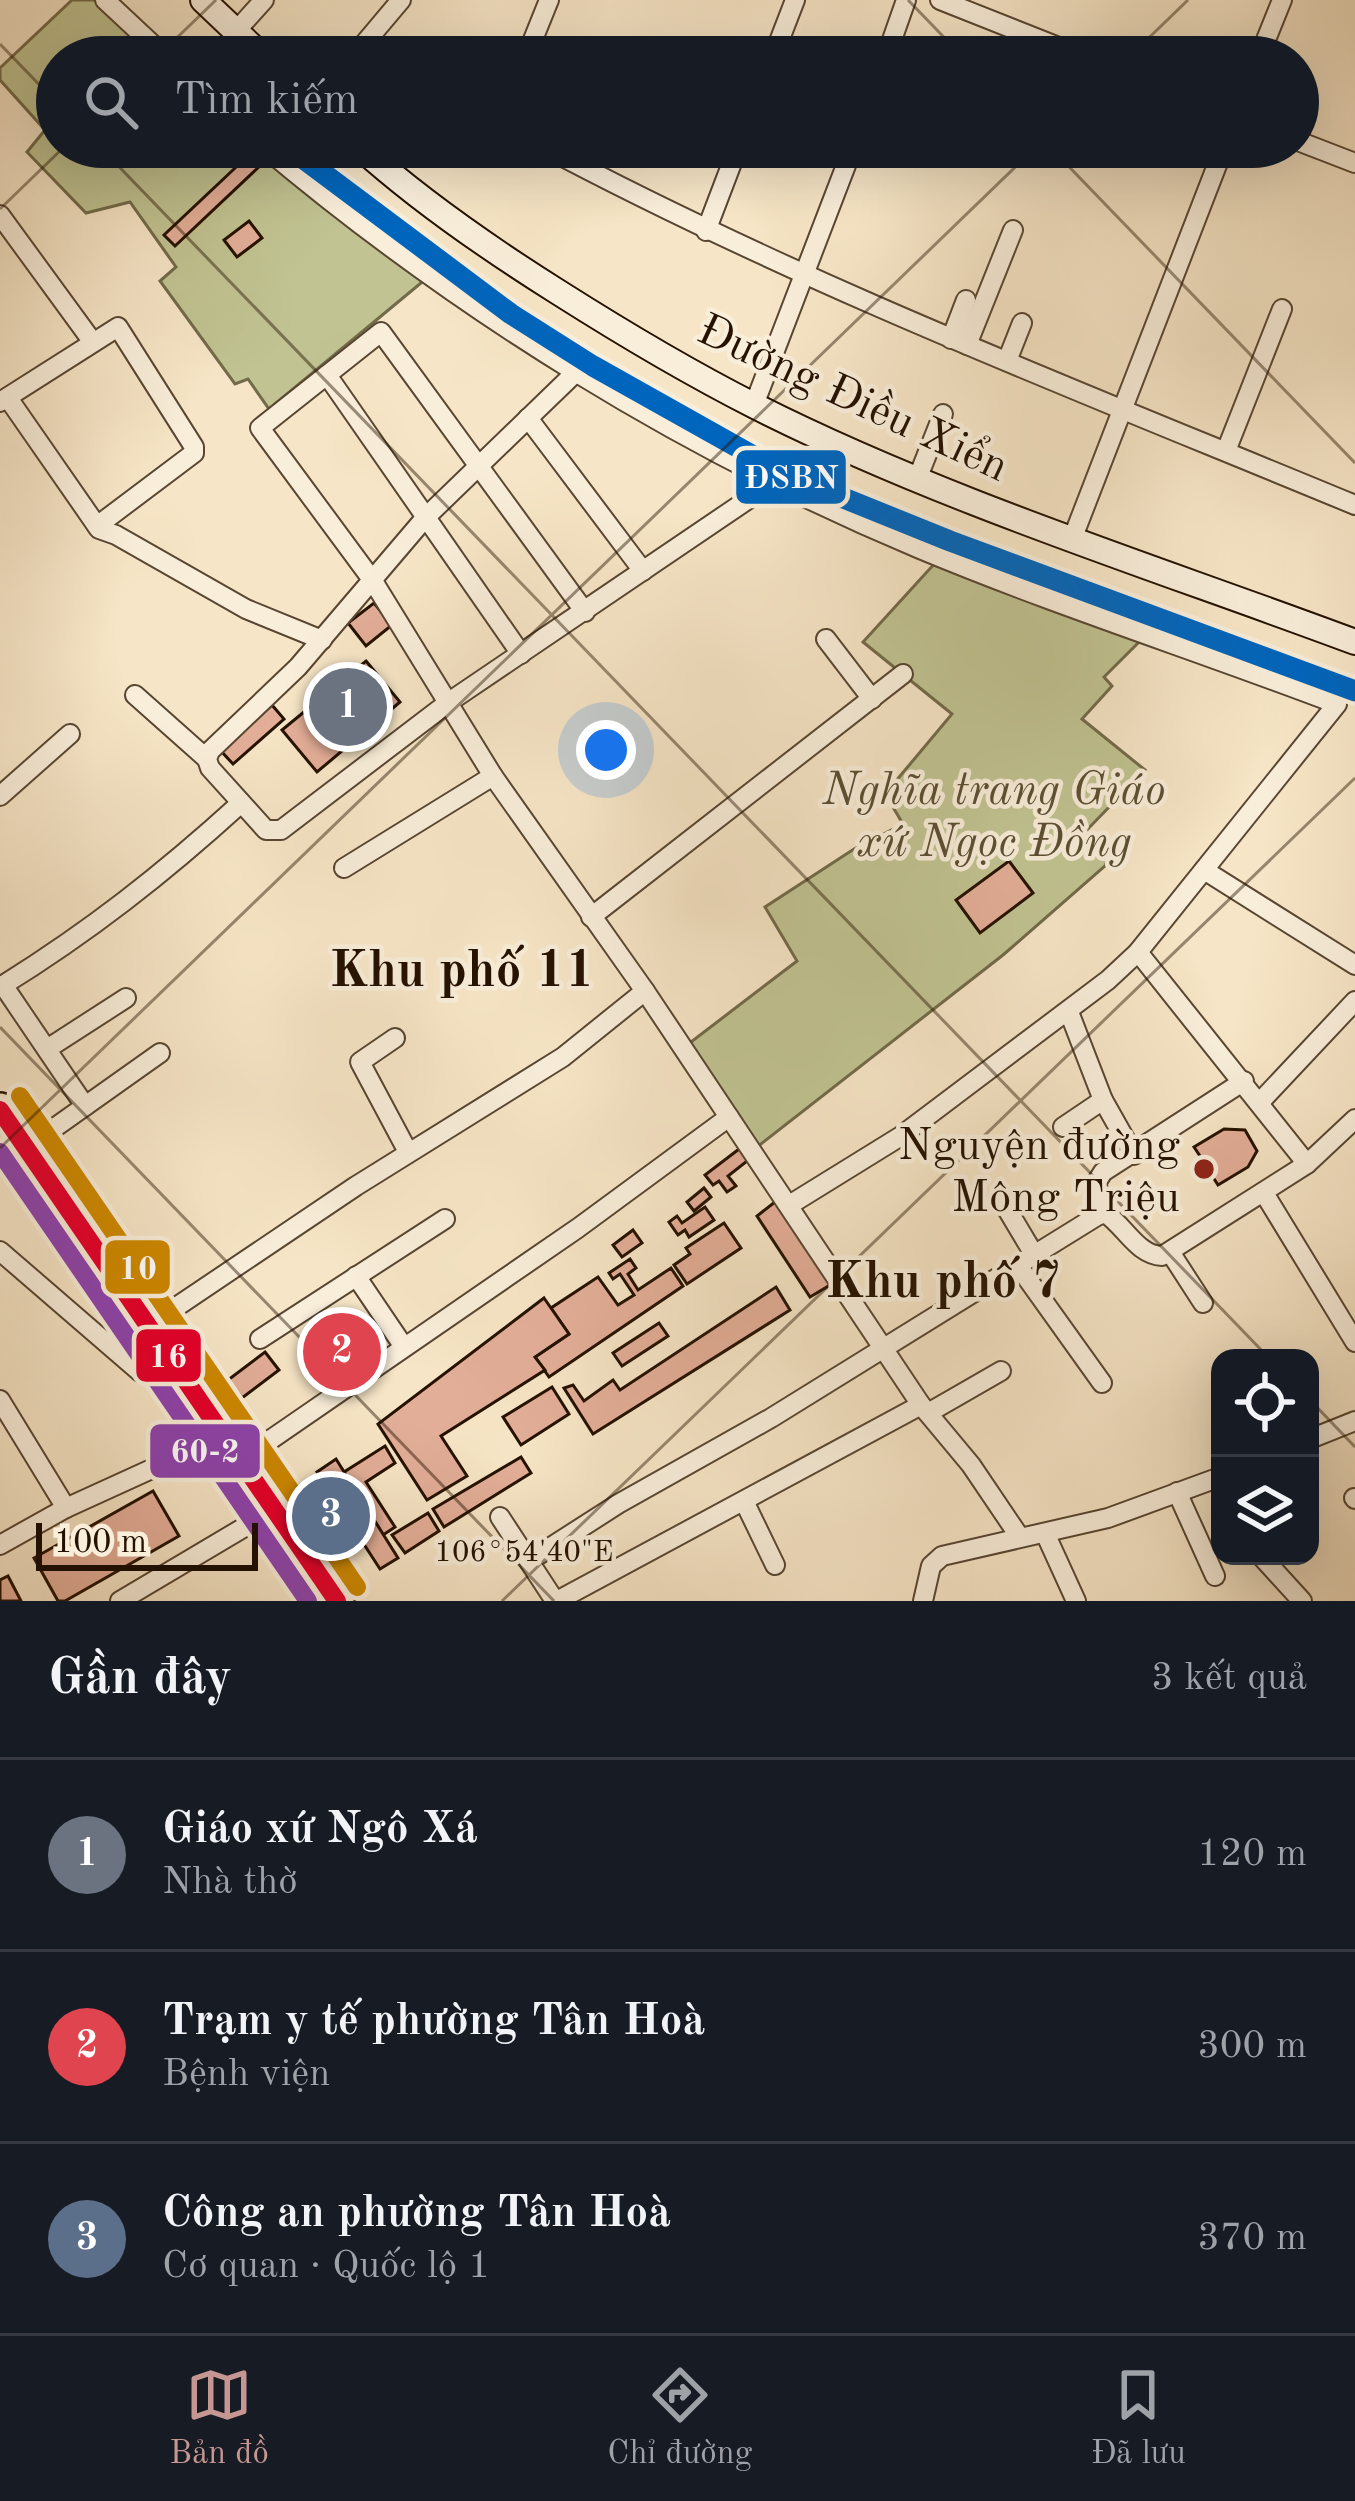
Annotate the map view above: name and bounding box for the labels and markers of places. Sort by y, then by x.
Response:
pin: 1 [309,662,387,752]
place label: Nguyện đường Mông Triệu [898,1125,1180,1222]
marker: Nguyện đường Mông Triệu [1191,1156,1217,1182]
pin: 2 [303,1307,381,1397]
pin: 3 [292,1471,370,1561]

